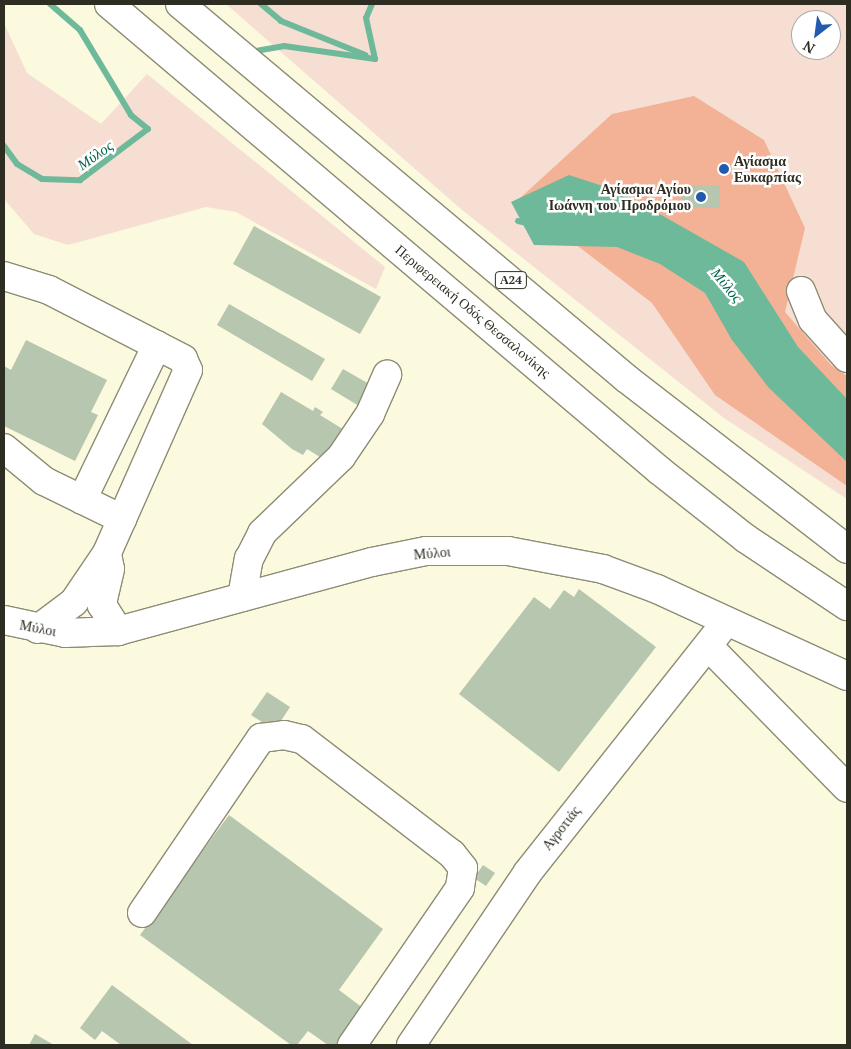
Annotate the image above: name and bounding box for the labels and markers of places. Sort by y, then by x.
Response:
place label: Αγίασμα Ευκαρπίας [734,153,801,186]
marker: Αγίασμα Ευκαρπίας [718,163,730,175]
place label: Αγίασμα Αγίου Ιωάννη του Προδρόμου [549,181,691,213]
marker: Αγίασμα Αγίου Ιωάννη του Προδρόμου [695,191,707,203]

